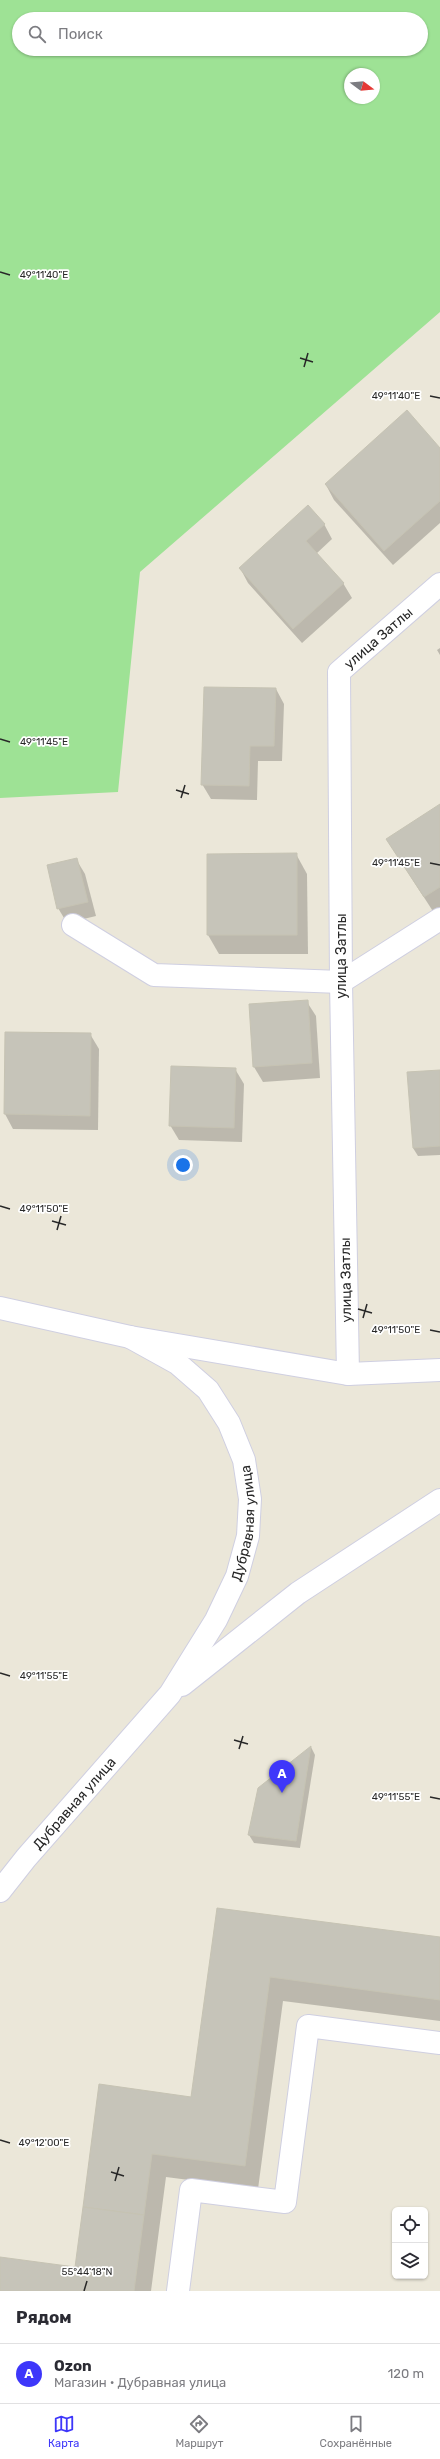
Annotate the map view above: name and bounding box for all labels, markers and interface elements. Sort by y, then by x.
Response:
search box [12,12,428,56]
icon: search [26,23,48,45]
text: Поиск [58,25,103,43]
north arrow [344,68,380,104]
text: 49°11'40"E [20,269,68,281]
text: 49°11'40"E [372,390,420,402]
street label: улица Затлы [340,603,416,672]
text: 49°11'45"E [20,736,68,748]
text: 49°11'45"E [372,857,420,869]
street label: улица Затлы [333,913,350,999]
your location [173,1155,193,1175]
text: 49°11'50"E [20,1203,68,1215]
street label: улица Затлы [337,1237,355,1323]
text: 49°11'50"E [372,1324,420,1336]
street label: Дубравная улица [228,1464,259,1583]
text: 49°11'55"E [20,1670,68,1682]
street label: Дубравная улица [29,1753,119,1853]
pin: A [269,1760,295,1793]
text: 49°11'55"E [372,1791,420,1803]
text: 49°12'00"E [19,2137,69,2149]
map controls [392,2207,428,2279]
button: locate [392,2207,428,2243]
button: layers [392,2243,428,2279]
text: 55°44'18"N [61,2266,113,2278]
text: Рядом [16,2307,72,2327]
text: Ozon [54,2357,92,2375]
text: A [24,2366,34,2381]
text: 120 m [388,2366,424,2381]
text: Магазин · Дубравная улица [54,2375,226,2390]
tab: Карта [48,2413,79,2450]
tab: Маршрут [175,2413,224,2450]
tab: Сохранённые [320,2413,392,2450]

